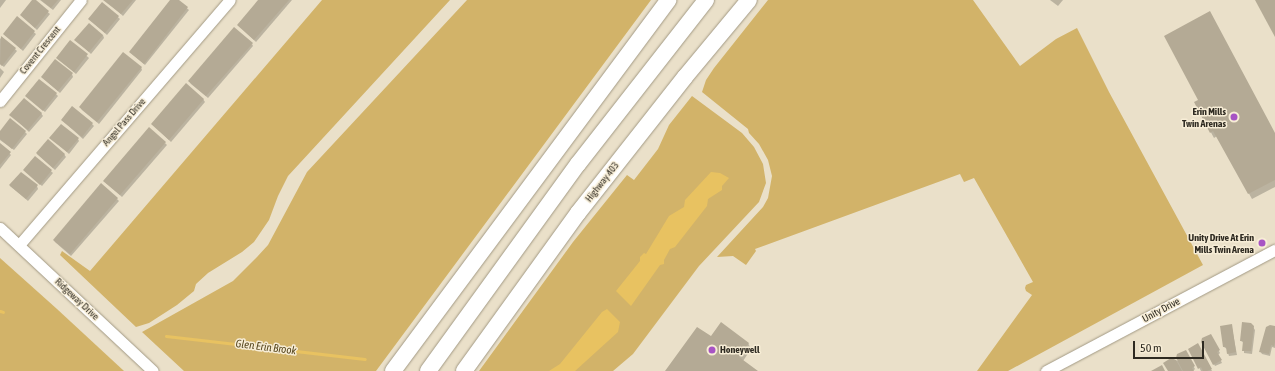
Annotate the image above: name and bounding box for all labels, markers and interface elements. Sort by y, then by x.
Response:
street label: Covent Crescent [17,24,63,76]
street label: Angel Pass Drive [100,96,148,148]
place label: Erin Mills Twin Arenas [1182,105,1226,128]
marker: Erin Mills Twin Arenas [1229,112,1239,122]
street label: Highway 403 [583,160,621,204]
place label: Unity Drive At Erin Mills Twin Arena [1188,231,1254,254]
marker: Unity Drive At Erin Mills Twin Arena [1257,238,1267,248]
street label: Ridgeway Drive [52,276,102,322]
street label: Unity Drive [1140,295,1182,325]
scale bar [1135,333,1206,359]
water label: Glen Erin Brook [235,337,297,357]
text: 50 m [1140,341,1162,355]
place label: Honeywell [720,344,760,356]
marker: Honeywell [707,345,717,355]

